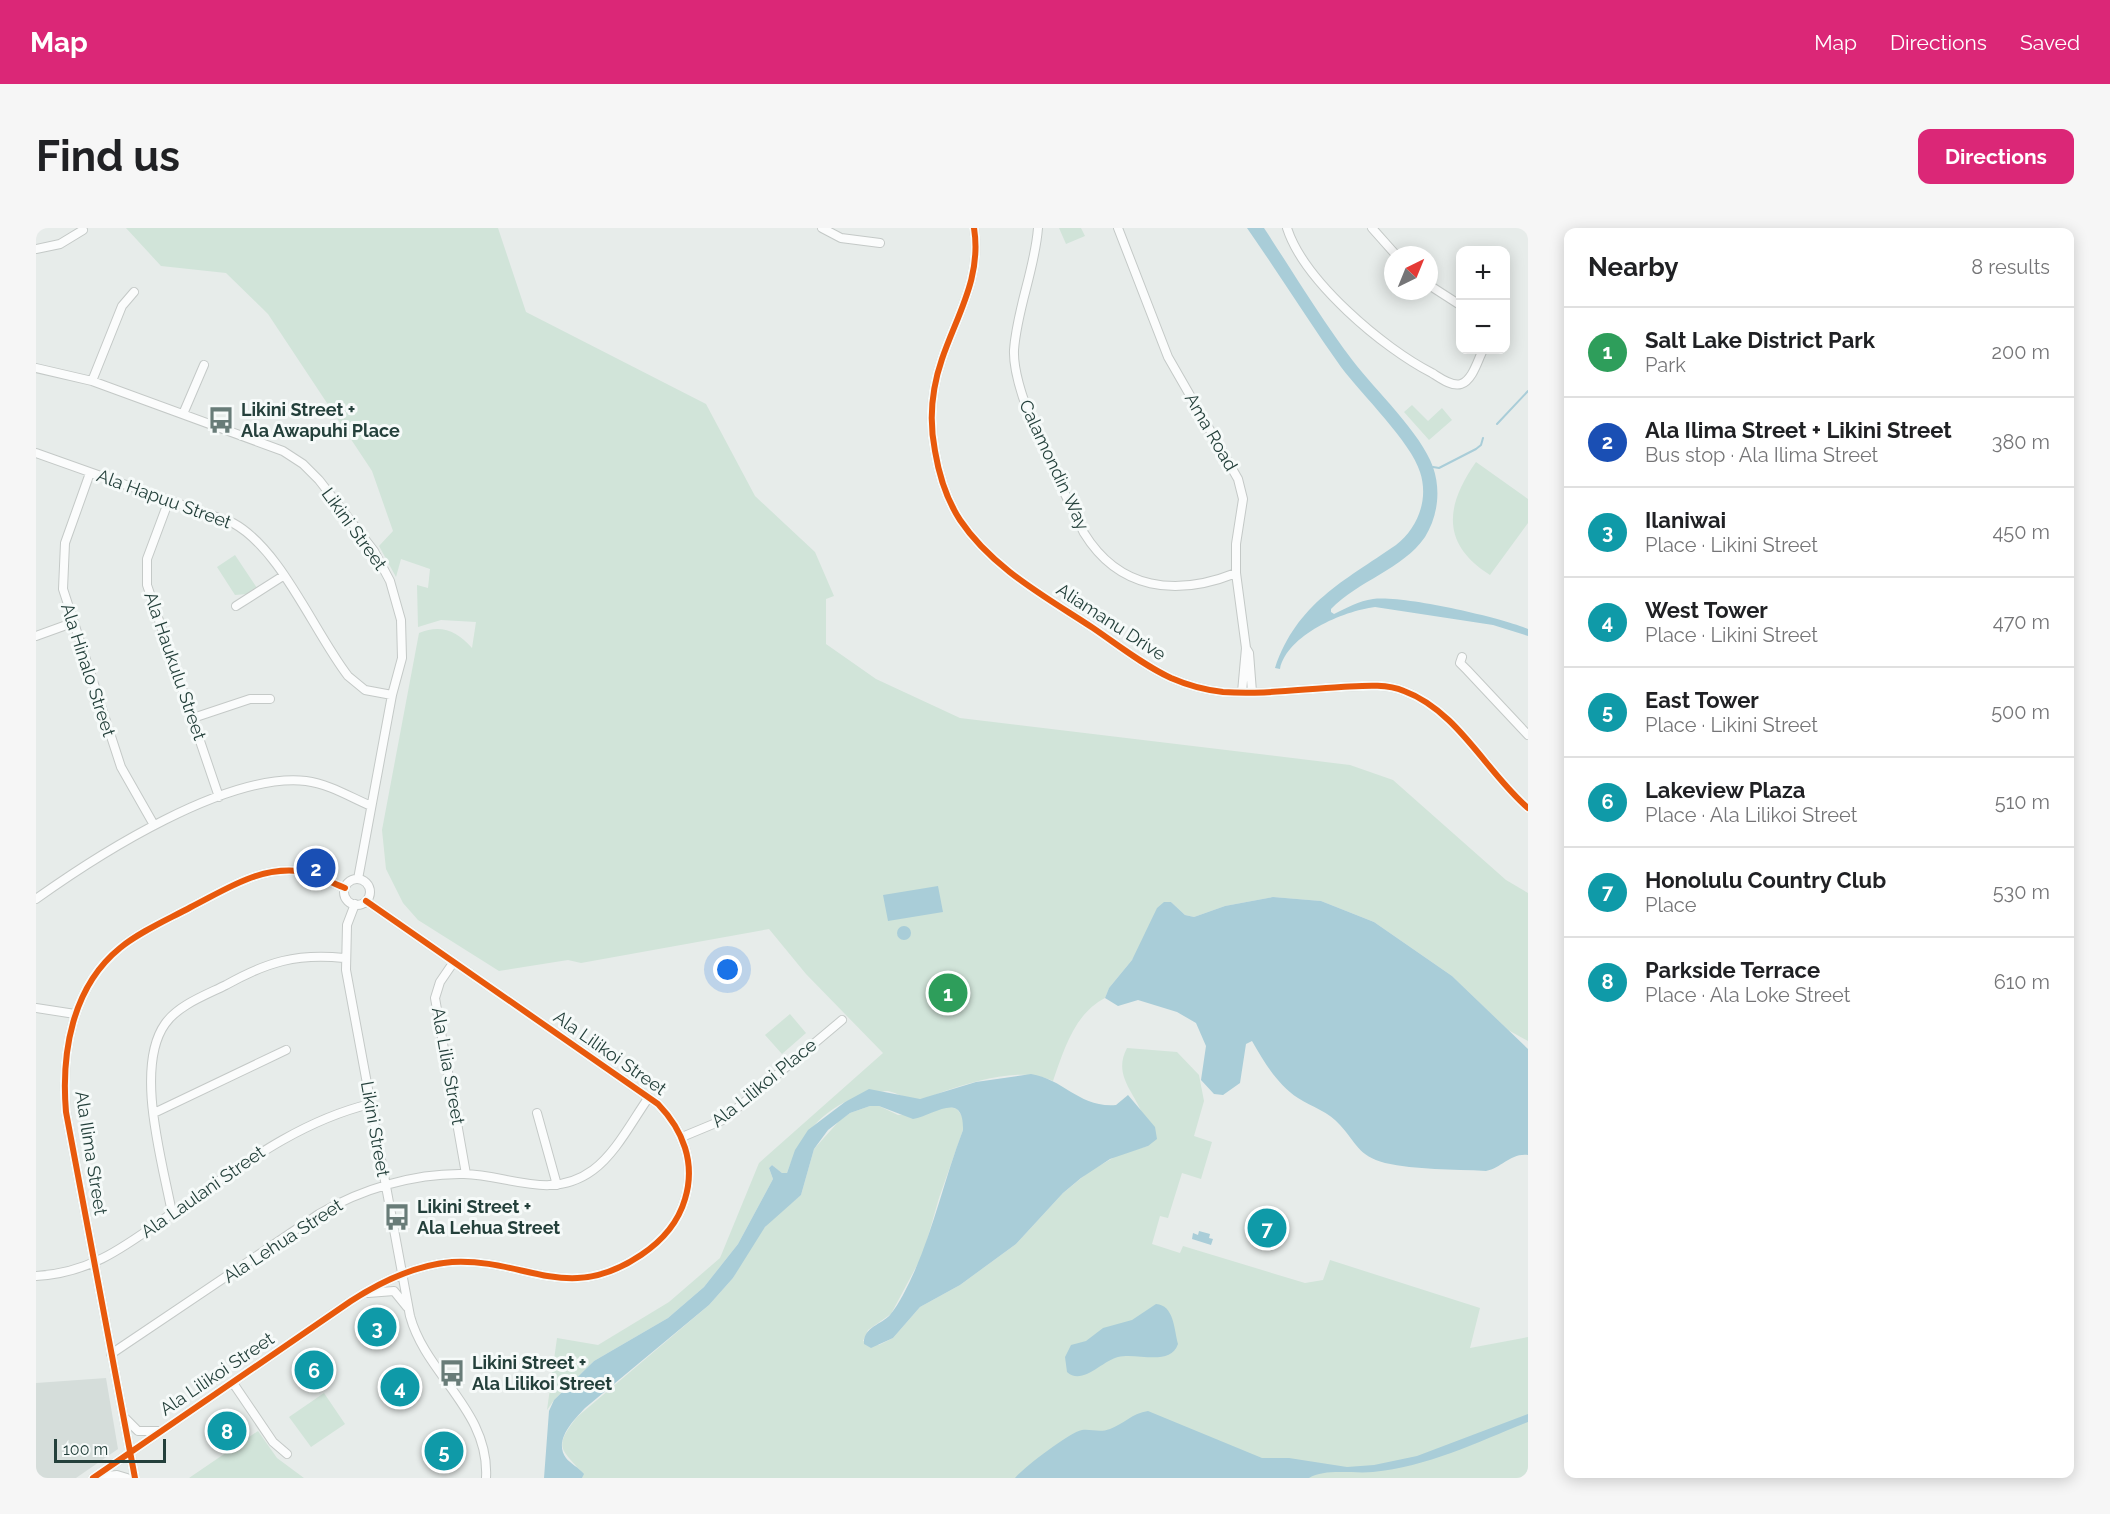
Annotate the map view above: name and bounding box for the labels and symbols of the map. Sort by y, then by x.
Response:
north arrow [1384,246,1438,300]
street label: Ama Road [1181,389,1242,474]
street label: Calamondin Way [1015,396,1094,533]
place label: Likini Street + Ala Awapuhi Place [241,399,400,441]
bus stop icon: Likini Street + Ala Awapuhi Place [206,405,236,435]
street label: Ala Hapuu Street [94,464,234,533]
street label: Likini Street [317,483,391,574]
street label: Aliamanu Drive [1053,578,1170,665]
street label: Ala Haukulu Street [140,589,211,743]
street label: Ala Hinalo Street [57,600,120,739]
pin: 2 [296,846,336,890]
your location [713,955,742,984]
pin: 1 [928,970,968,1016]
street label: Ala Lilia Street [428,1005,469,1126]
street label: Ala Lilikoi Street [550,1006,671,1099]
street label: Ala Lilikoi Place [707,1034,821,1131]
street label: Likini Street [357,1079,394,1178]
street label: Ala Ilima Street [71,1089,112,1217]
street label: Ala Laulani Street [137,1141,269,1242]
street label: Ala Lehua Street [219,1194,346,1287]
place label: Likini Street + Ala Lehua Street [417,1196,560,1238]
bus stop icon: Likini Street + Ala Lehua Street [382,1202,412,1232]
pin: 7 [1248,1206,1286,1250]
pin: 3 [358,1304,396,1350]
street label: Ala Lilikoi Street [156,1328,278,1419]
pin: 6 [294,1348,334,1392]
place label: Likini Street + Ala Lilikoi Street [472,1352,612,1394]
bus stop icon: Likini Street + Ala Lilikoi Street [437,1358,467,1388]
pin: 4 [380,1364,420,1410]
pin: 8 [208,1408,246,1454]
pin: 5 [424,1428,464,1474]
scale bar [54,1436,166,1464]

